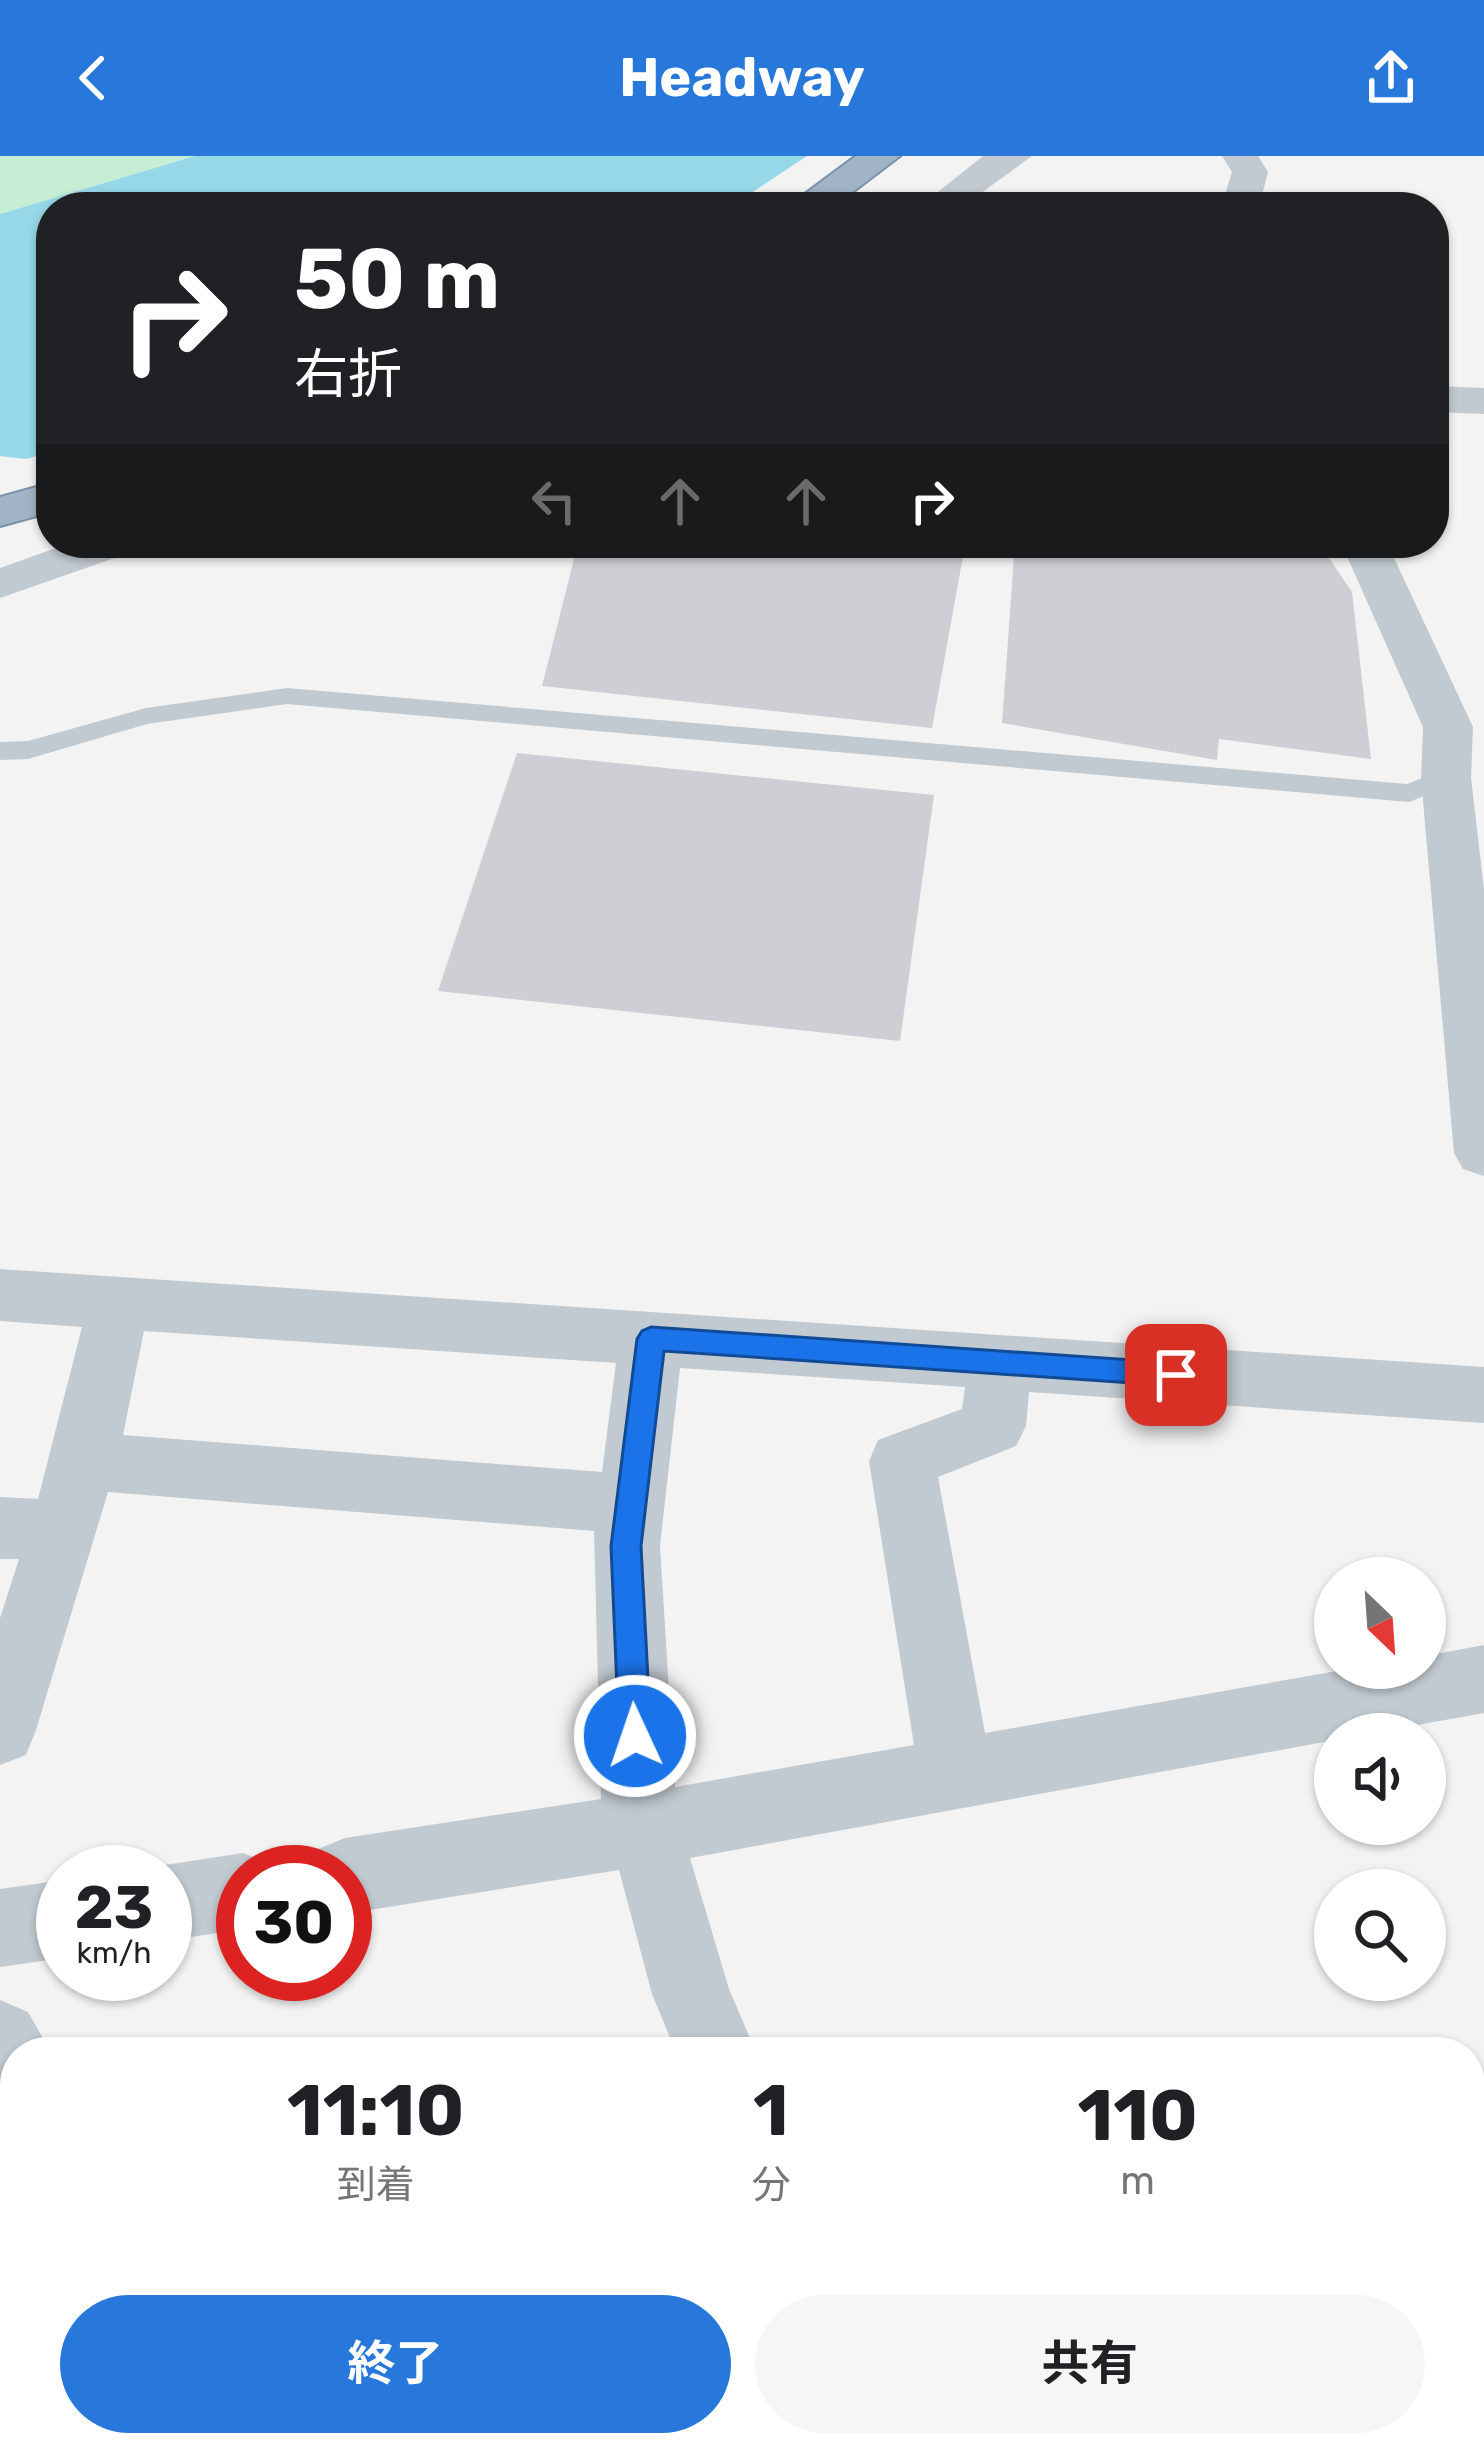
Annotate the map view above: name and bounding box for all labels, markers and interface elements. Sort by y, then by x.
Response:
icon: back [60,45,126,111]
icon: share [1358,45,1424,111]
text: Headway [619,46,865,110]
text: 50 m [294,229,500,329]
icon: right [96,240,252,396]
text: 右折 [294,343,402,407]
icon: left [521,468,587,534]
icon: ahead [647,468,713,534]
icon: ahead [773,468,839,534]
icon: right [899,468,965,534]
pin [1125,1324,1227,1426]
icon: arrive [1143,1342,1209,1408]
north arrow [1314,1557,1446,1689]
map controls [1314,1557,1446,2001]
position arrow [572,1673,698,1799]
button: sound [1314,1713,1446,1845]
speed limit sign: 30 [216,1845,372,2001]
button: search [1314,1869,1446,2001]
text: 23 [75,1872,153,1943]
text: km/h [77,1935,151,1971]
text: 11:10 [287,2068,464,2153]
text: 1 [753,2068,789,2153]
text: 110 [1077,2073,1198,2158]
text: m [1120,2158,1155,2204]
text: 到着 [337,2162,415,2208]
text: 分 [751,2162,790,2208]
button: 終了 [60,2295,731,2433]
button: 共有 [755,2295,1425,2433]

